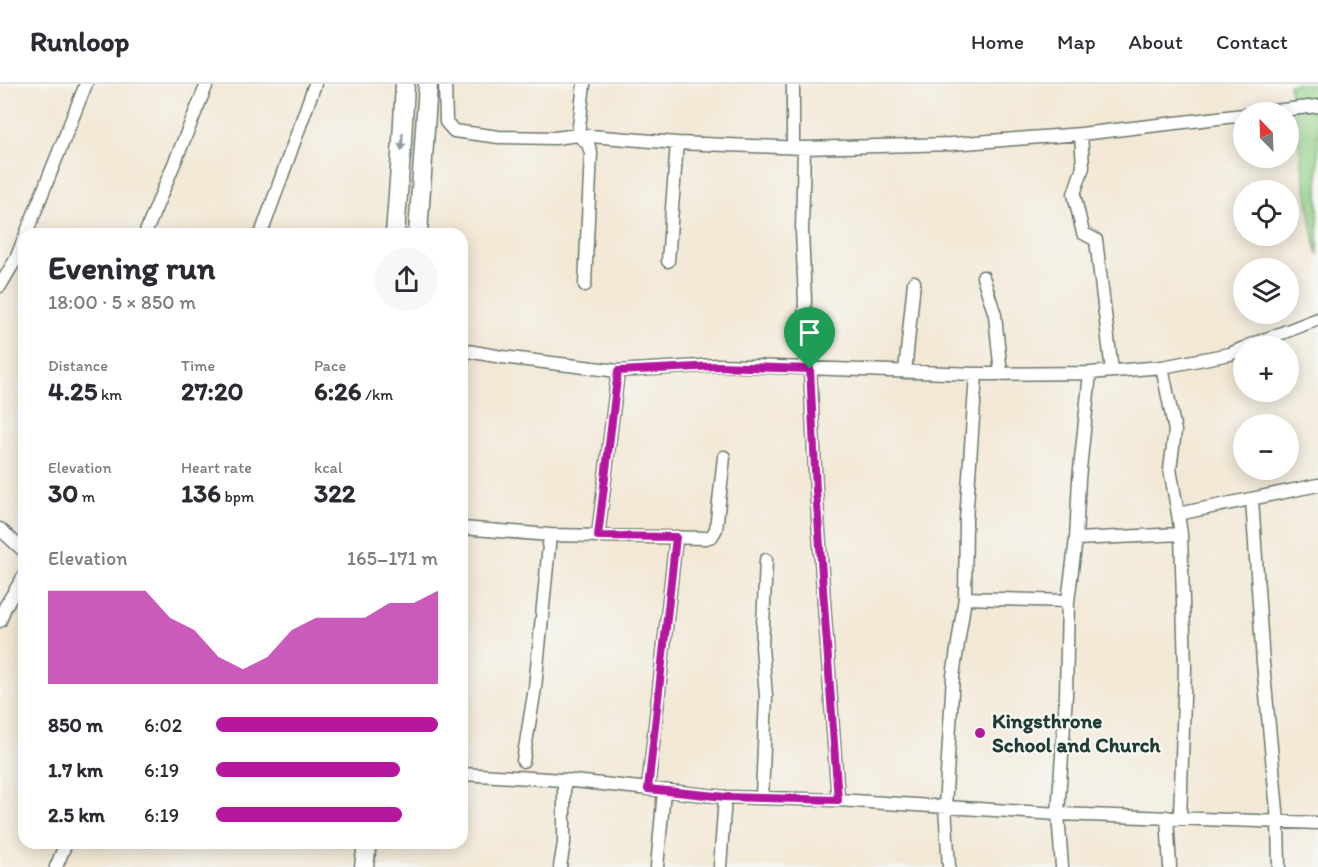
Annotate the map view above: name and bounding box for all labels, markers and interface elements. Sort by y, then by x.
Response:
text: Runloop [30,24,129,58]
text: Home [971,29,1024,54]
text: Map [1057,29,1096,54]
text: About [1129,29,1183,54]
text: Contact [1216,29,1288,54]
north arrow [1233,102,1299,168]
map controls [1233,102,1299,480]
one-way arrow [397,133,407,152]
button: locate [1233,180,1299,246]
text: Evening run [48,248,215,287]
button: share [375,248,438,311]
button: layers [1233,258,1299,324]
text: 18:00 · 5 × 850 m [48,290,196,314]
pin [784,307,835,369]
icon: arrive [793,316,826,349]
button: + [1233,336,1299,402]
text: Distance [48,356,108,375]
text: Time [181,356,215,375]
text: Pace [314,356,346,375]
text: 4.25 [48,375,97,407]
text: 27:20 [181,375,244,407]
text: 6:26 [314,375,362,407]
text: km [97,385,122,404]
text: /km [362,385,393,404]
button: − [1233,414,1299,480]
text: Elevation [48,458,112,477]
text: Heart rate [181,458,252,477]
text: kcal [314,458,342,477]
text: 30 [48,477,78,509]
text: 136 [181,477,221,509]
text: 322 [314,477,356,509]
text: m [78,487,95,506]
text: bpm [221,487,254,506]
text: Elevation [48,546,127,570]
text: 165–171 m [347,546,438,570]
place label: Kingsthrone School and Church [992,708,1161,757]
text: 850 m [48,713,103,737]
text: 6:02 [144,713,182,737]
marker: Kingsthrone School and Church [973,726,987,740]
text: 1.7 km [48,758,103,782]
text: 6:19 [144,758,179,782]
text: 2.5 km [48,803,105,827]
text: 6:19 [144,803,179,827]

